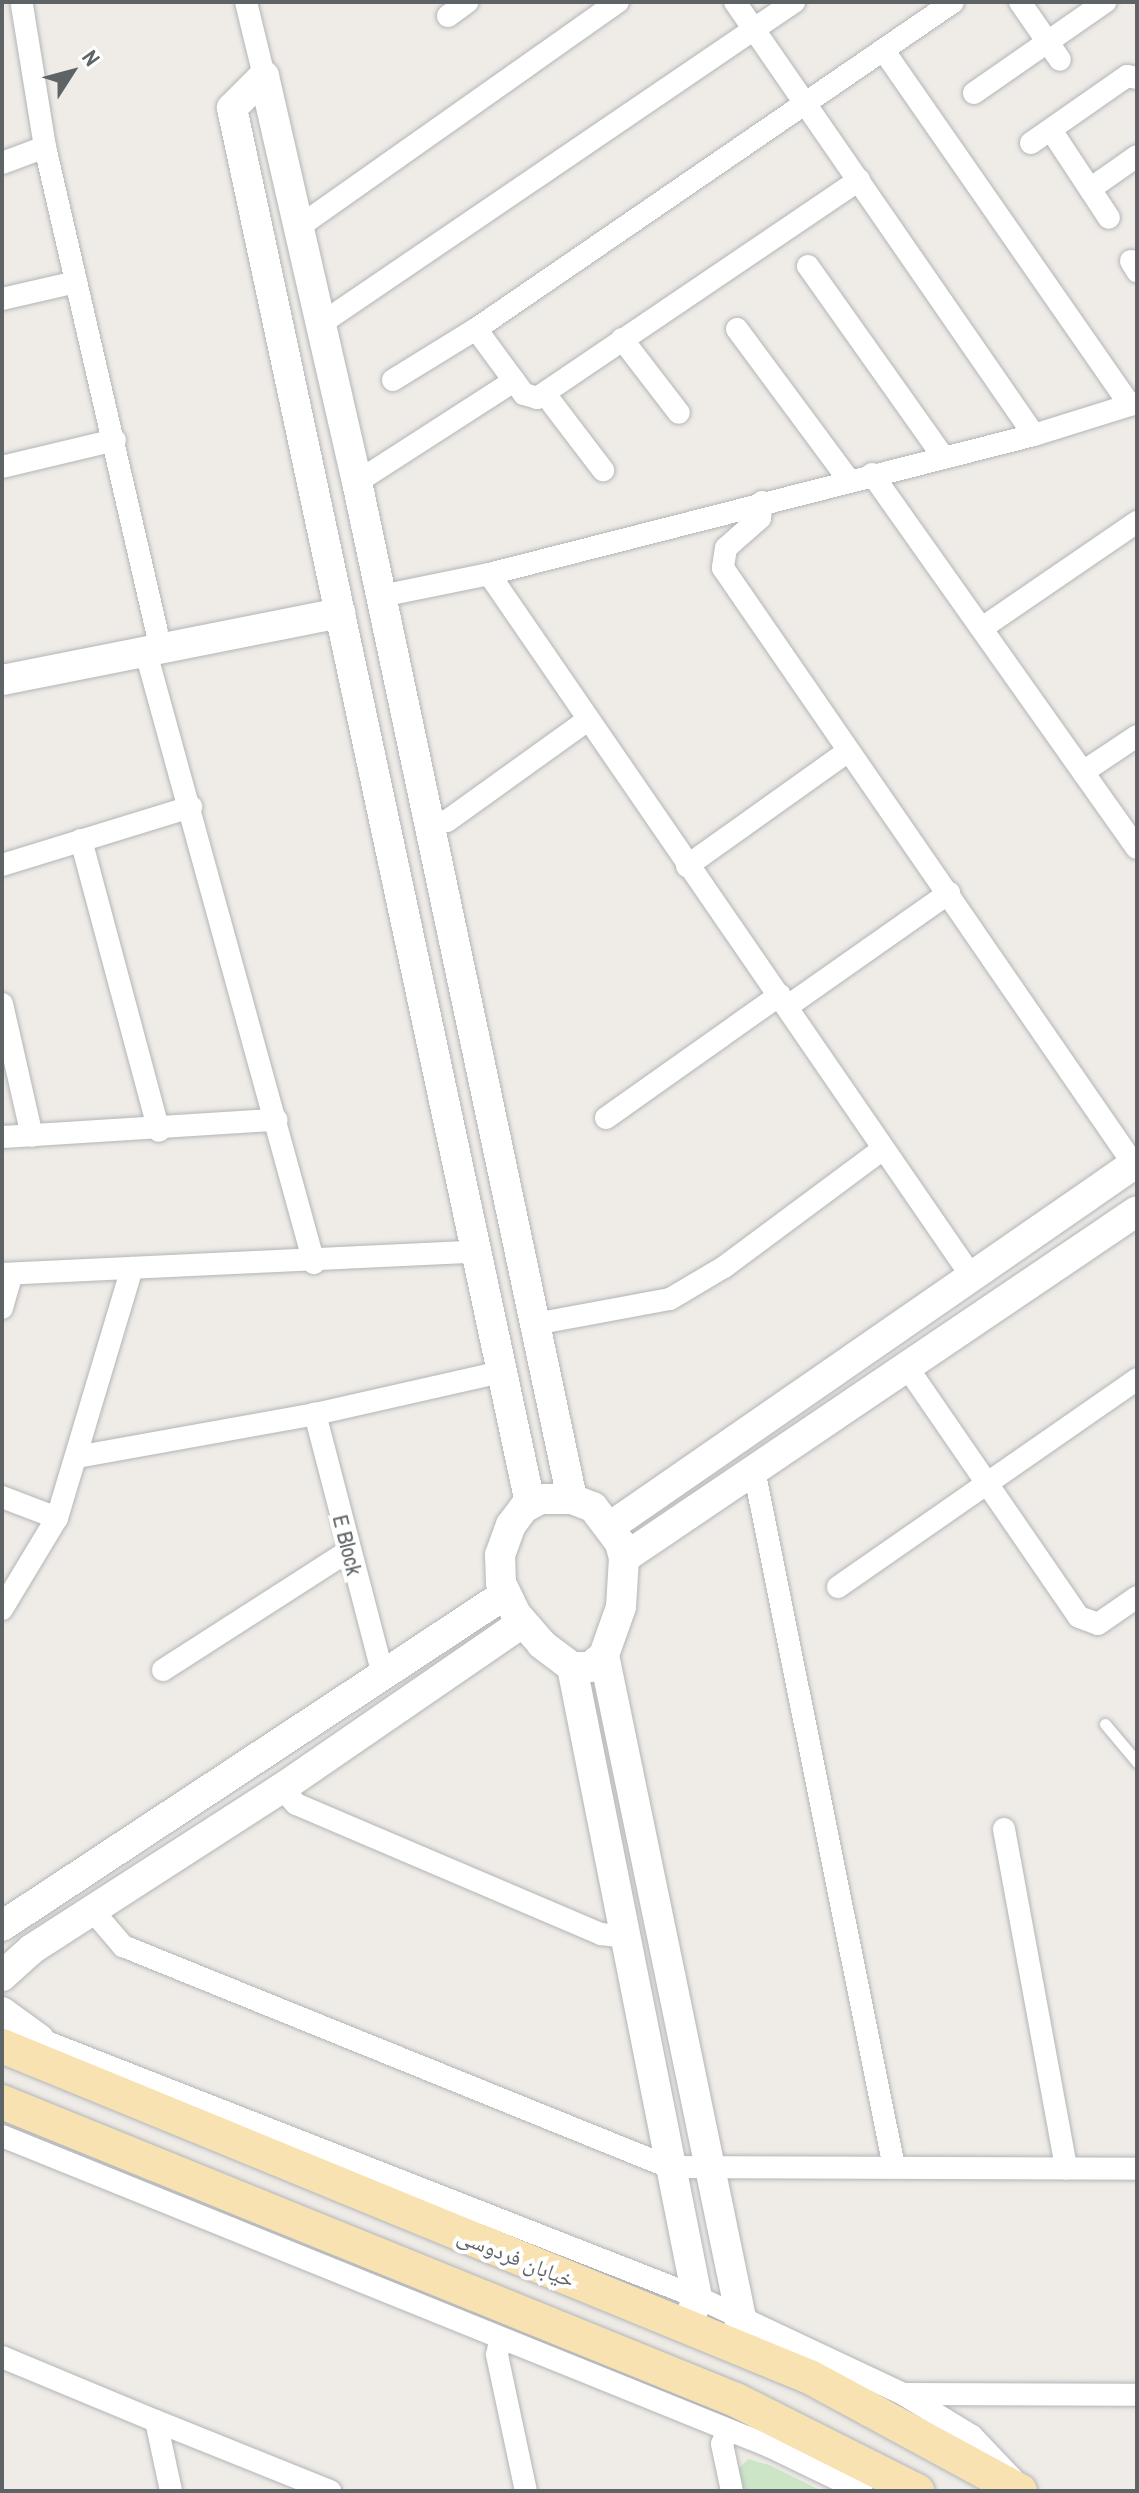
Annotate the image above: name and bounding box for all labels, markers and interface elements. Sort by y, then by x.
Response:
north arrow [32,32,112,112]
text: N [75,44,107,72]
street label: E Block [327,1512,367,1578]
street label: خیابان فردوسی [454,2223,578,2293]

